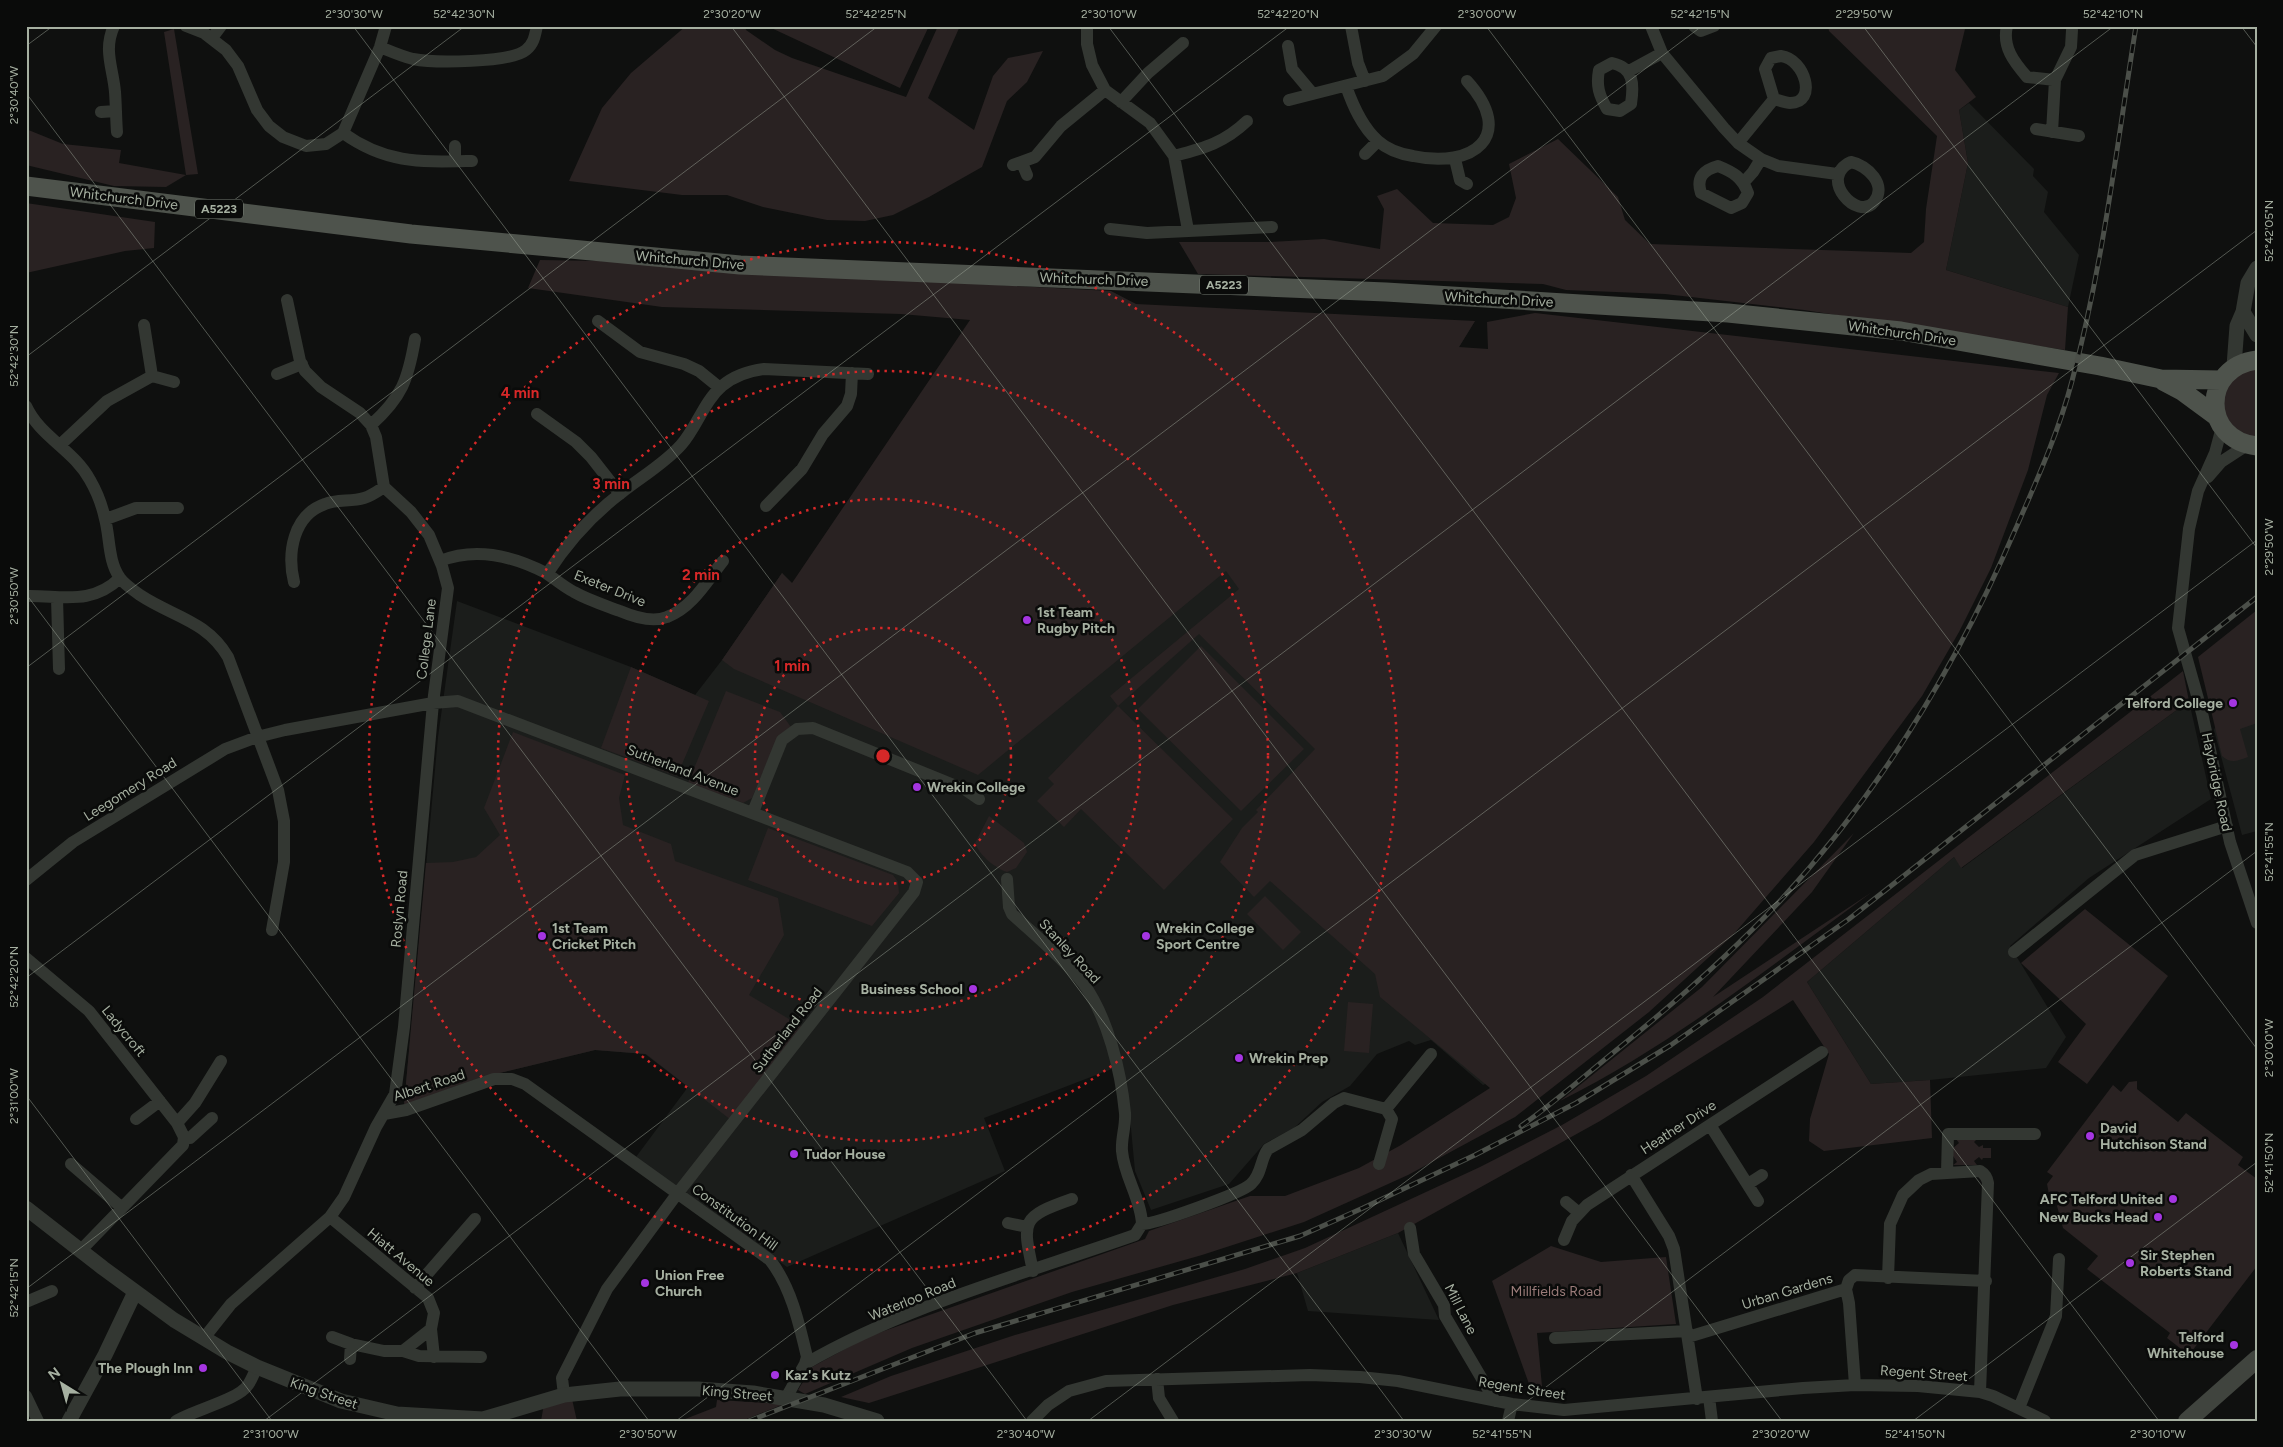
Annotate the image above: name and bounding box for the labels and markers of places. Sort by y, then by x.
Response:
place label: 1st Team Rugby Pitch [1037,604,1115,637]
marker: 1st Team Rugby Pitch [1021,614,1033,626]
place label: Telford College [2125,695,2223,712]
marker: Telford College [2227,697,2239,709]
centre of rings [874,747,892,765]
place label: Wrekin College [927,779,1026,796]
marker: Wrekin College [911,781,923,793]
place label: 1st Team Cricket Pitch [552,920,636,953]
place label: Wrekin College Sport Centre [1156,920,1255,953]
marker: 1st Team Cricket Pitch [536,930,548,942]
marker: Wrekin College Sport Centre [1140,930,1152,942]
place label: Business School [860,981,963,998]
marker: Business School [967,983,979,995]
place label: Wrekin Prep [1249,1050,1328,1067]
marker: Wrekin Prep [1233,1052,1245,1064]
place label: David Hutchison Stand [2100,1120,2207,1153]
marker: David Hutchison Stand [2084,1130,2096,1142]
place label: Tudor House [804,1146,886,1163]
marker: Tudor House [788,1148,800,1160]
place label: AFC Telford United [2040,1191,2163,1208]
marker: AFC Telford United [2167,1193,2179,1205]
place label: New Bucks Head [2039,1209,2148,1226]
marker: New Bucks Head [2152,1211,2164,1223]
place label: Sir Stephen Roberts Stand [2140,1247,2232,1280]
marker: Sir Stephen Roberts Stand [2124,1257,2136,1269]
place label: Union Free Church [655,1267,725,1300]
marker: Union Free Church [639,1277,651,1289]
place label: Telford Whitehouse [2147,1329,2224,1362]
marker: Telford Whitehouse [2228,1339,2240,1351]
place label: The Plough Inn [98,1360,193,1377]
marker: The Plough Inn [197,1362,209,1374]
place label: Kaz's Kutz [785,1367,851,1384]
marker: Kaz's Kutz [769,1369,781,1381]

